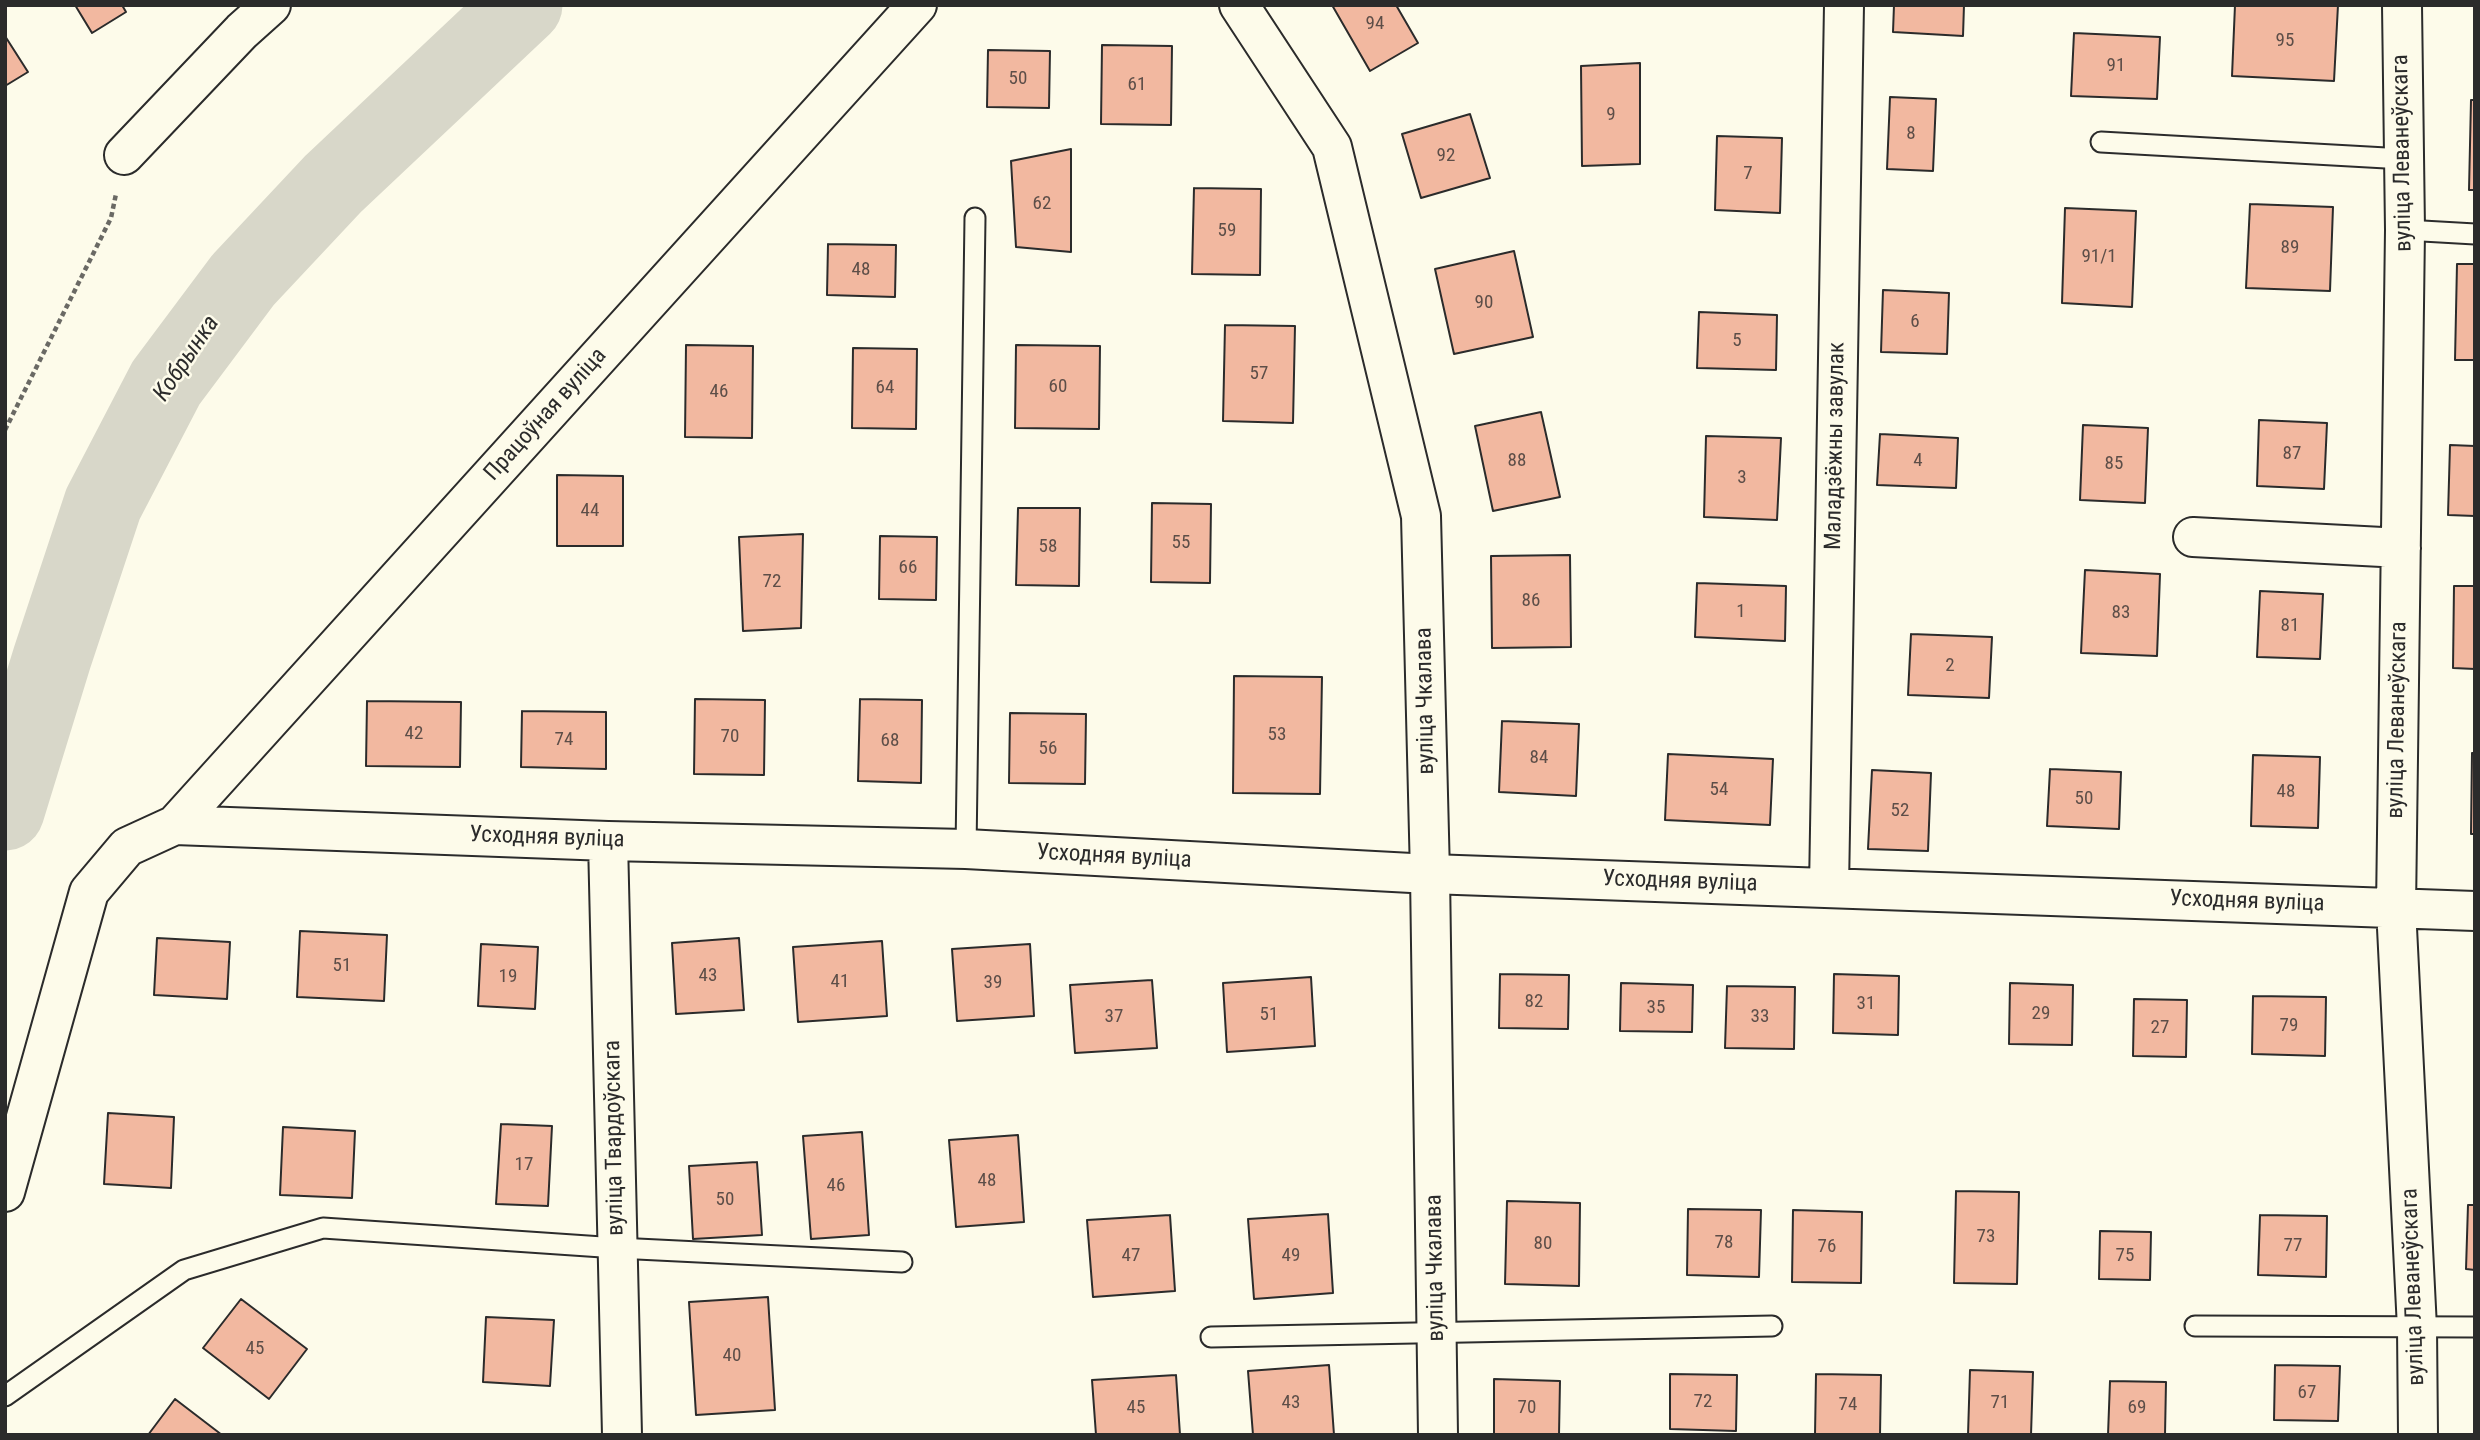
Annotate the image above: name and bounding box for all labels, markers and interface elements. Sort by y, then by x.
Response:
house number: 94 [1366,13,1384,35]
house number: 95 [2276,30,2294,52]
street label: вуліца Леванеўскага [2387,54,2419,252]
house number: 91 [2107,55,2125,77]
house number: 50 [1009,68,1027,90]
house number: 61 [1128,74,1146,96]
house number: 9 [1606,104,1616,126]
house number: 8 [1906,123,1916,145]
house number: 92 [1437,145,1455,167]
house number: 7 [1743,163,1753,185]
house number: 62 [1033,193,1051,215]
house number: 59 [1218,220,1236,242]
house number: 89 [2281,237,2299,259]
house number: 91/1 [2081,246,2117,268]
house number: 48 [852,259,870,281]
house number: 90 [1475,292,1493,314]
water label: Кобрынка [148,311,226,407]
house number: 6 [1910,311,1920,333]
house number: 5 [1732,330,1742,352]
street label: Маладзёжны завулак [1820,342,1852,550]
street label: Працоўная вуліца [479,343,613,487]
house number: 57 [1250,363,1268,385]
house number: 60 [1049,376,1067,398]
house number: 64 [876,377,894,399]
house number: 46 [710,381,728,403]
house number: 87 [2283,443,2301,465]
house number: 88 [1508,450,1526,472]
house number: 4 [1913,450,1923,472]
house number: 85 [2105,453,2123,475]
house number: 3 [1737,467,1747,489]
house number: 44 [581,500,599,522]
house number: 55 [1172,532,1190,554]
house number: 58 [1039,536,1057,558]
house number: 66 [899,557,917,579]
house number: 72 [763,571,781,593]
house number: 86 [1522,590,1540,612]
house number: 1 [1736,601,1746,623]
house number: 83 [2112,602,2130,624]
house number: 81 [2281,615,2299,637]
street label: вуліца Леванеўскага [2382,621,2414,819]
street label: вуліца Чкалава [1411,627,1441,775]
house number: 2 [1945,655,1955,677]
house number: 42 [405,723,423,745]
house number: 53 [1268,724,1286,746]
house number: 70 [721,726,739,748]
house number: 74 [555,729,573,751]
house number: 68 [881,730,899,752]
house number: 56 [1039,738,1057,760]
house number: 84 [1530,747,1548,769]
house number: 54 [1710,779,1728,801]
house number: 48 [2277,781,2295,803]
house number: 50 [2075,788,2093,810]
house number: 52 [1891,800,1909,822]
street label: Усходняя вуліца [469,821,625,855]
street label: Усходняя вуліца [1036,839,1192,875]
street label: Усходняя вуліца [1602,865,1758,899]
street label: Усходняя вуліца [2169,885,2325,919]
house number: 51 [333,955,351,977]
house number: 43 [699,965,717,987]
house number: 19 [499,966,517,988]
house number: 41 [831,971,849,993]
house number: 39 [984,972,1002,994]
house number: 82 [1525,991,1543,1013]
house number: 31 [1857,993,1875,1015]
house number: 35 [1647,997,1665,1019]
house number: 29 [2032,1003,2050,1025]
house number: 51 [1260,1004,1278,1026]
house number: 37 [1105,1006,1123,1028]
house number: 33 [1751,1006,1769,1028]
house number: 79 [2280,1015,2298,1037]
house number: 27 [2151,1017,2169,1039]
street label: вуліца Твардоўскага [599,1040,631,1236]
house number: 17 [515,1154,533,1176]
house number: 48 [978,1170,996,1192]
house number: 46 [827,1175,845,1197]
street label: вуліца Леванеўскага [2397,1188,2431,1386]
house number: 50 [716,1189,734,1211]
street label: вуліца Чкалава [1421,1194,1451,1342]
house number: 73 [1977,1226,1995,1248]
house number: 78 [1715,1232,1733,1254]
house number: 80 [1534,1233,1552,1255]
house number: 77 [2284,1235,2302,1257]
house number: 76 [1818,1236,1836,1258]
house number: 47 [1122,1245,1140,1267]
house number: 49 [1282,1245,1300,1267]
house number: 75 [2116,1245,2134,1267]
house number: 45 [246,1338,264,1360]
house number: 40 [723,1345,741,1367]
house number: 67 [2298,1382,2316,1404]
house number: 72 [1694,1391,1712,1413]
house number: 43 [1282,1392,1300,1414]
house number: 71 [1991,1392,2009,1414]
house number: 74 [1839,1394,1857,1416]
house number: 45 [1127,1397,1145,1419]
house number: 70 [1518,1397,1536,1419]
house number: 69 [2128,1397,2146,1419]

